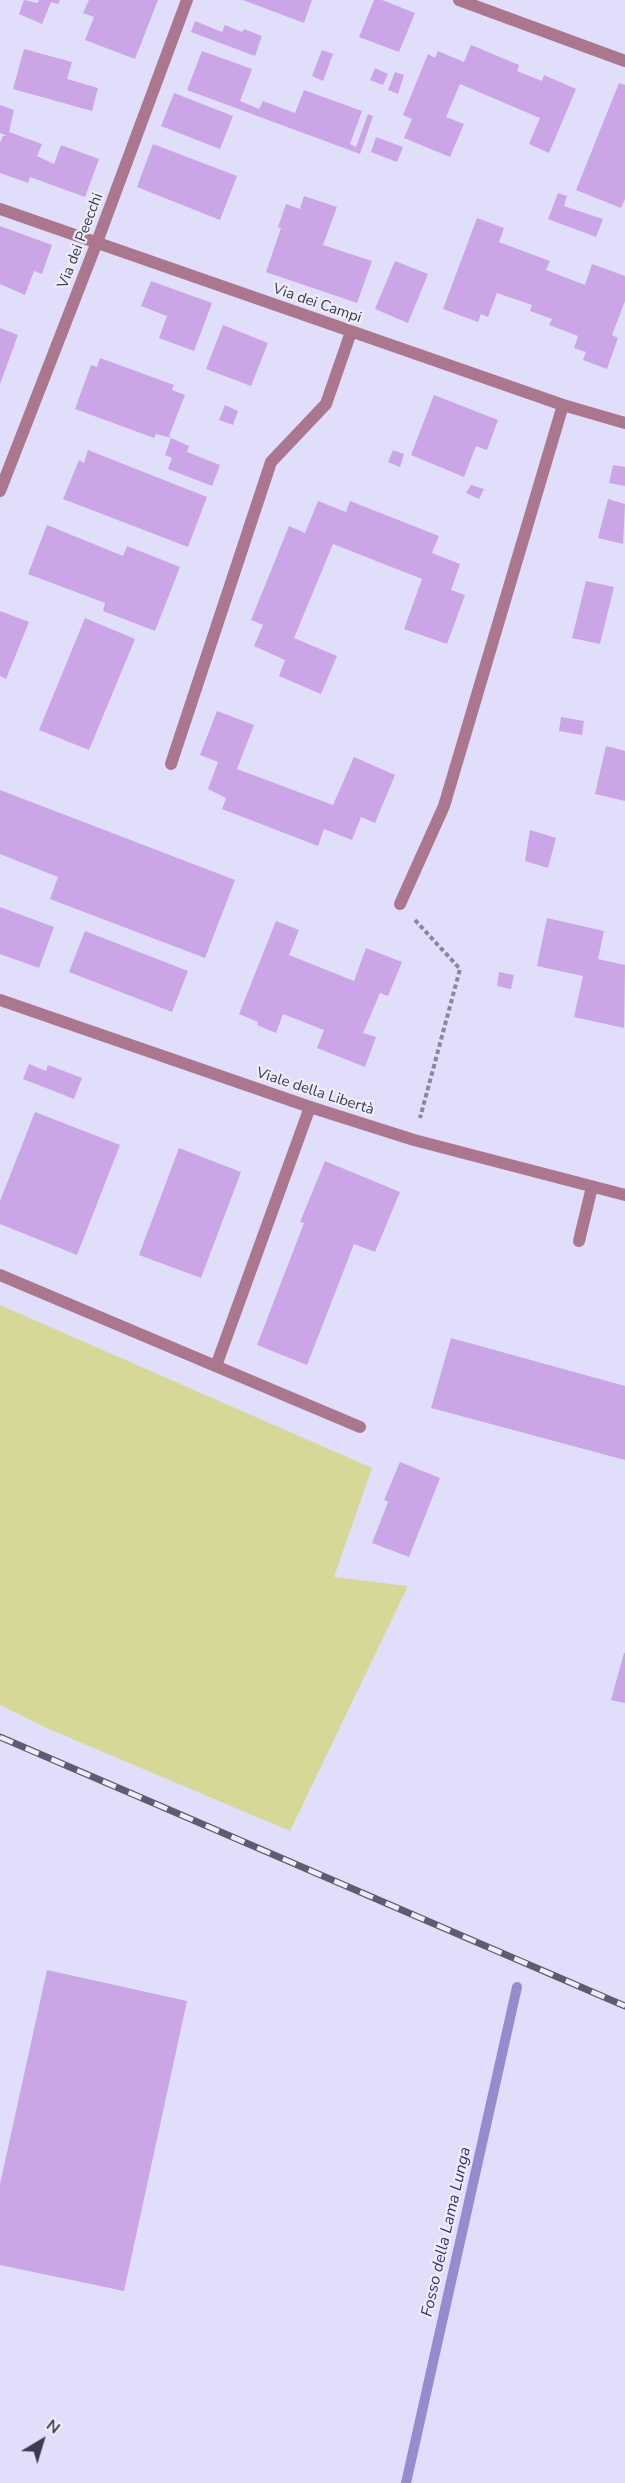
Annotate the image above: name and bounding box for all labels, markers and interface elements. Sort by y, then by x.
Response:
street label: Via dei Peecchi [55,191,107,291]
street label: Via dei Campi [270,280,364,328]
street label: Viale della Libertà [254,1064,376,1120]
water label: Fosso della Lama Lunga [418,2145,476,2319]
north arrow [12,2411,72,2471]
text: N [42,2414,65,2439]

